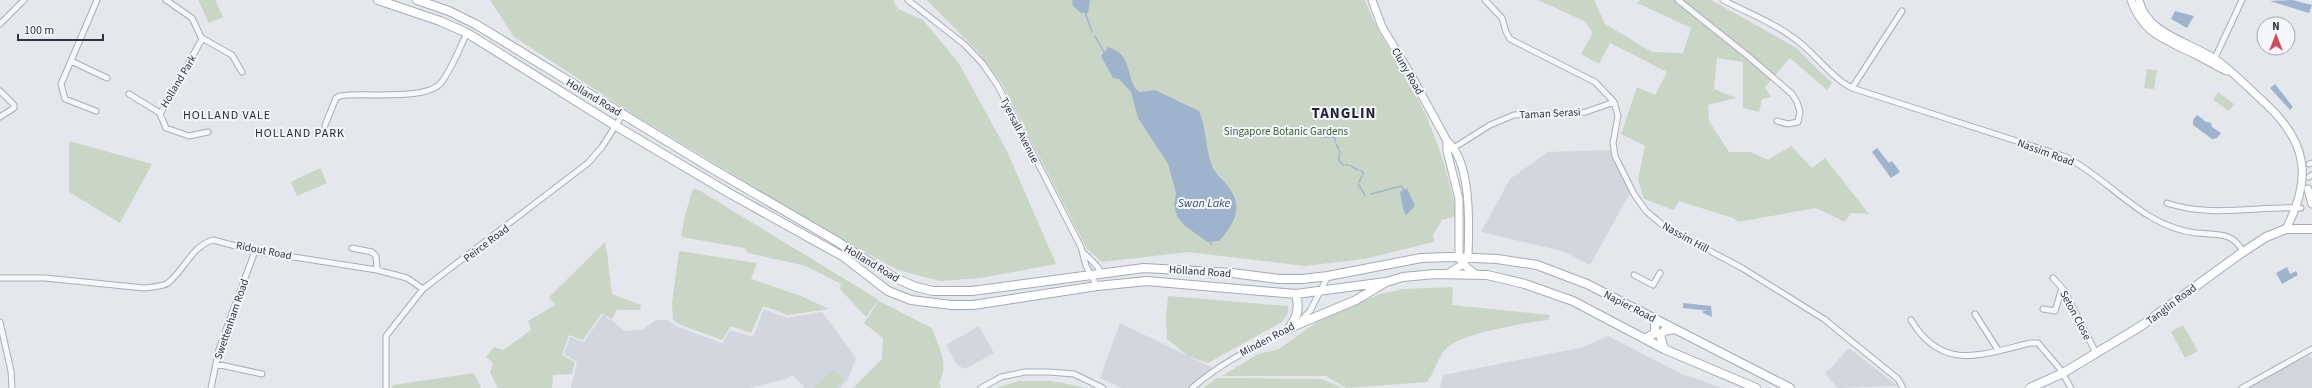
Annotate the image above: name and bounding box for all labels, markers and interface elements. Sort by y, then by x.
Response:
scale bar [18,16,103,42]
north arrow [2256,16,2296,56]
text: N [2272,19,2280,34]
text: 100 m [24,22,54,39]
street label: Cluny Road [1388,45,1427,98]
street label: Holland Park [157,52,200,110]
street label: Holland Road [563,75,624,120]
street label: Tyersall Avenue [997,95,1043,166]
district label: TANGLIN [1311,103,1377,124]
street label: Taman Serasi [1519,104,1581,123]
district label: HOLLAND VALE [183,107,271,124]
park label: Singapore Botanic Gardens [1224,124,1349,139]
district label: HOLLAND PARK [255,125,345,142]
street label: Nassim Road [2015,135,2076,170]
water label: Swan Lake [1178,195,1231,212]
street label: Nassim Hill [1660,218,1712,257]
street label: Peirce Road [460,221,512,266]
street label: Ridout Road [235,238,293,263]
street label: Holland Road [841,241,902,286]
street label: Holland Road [1168,262,1232,281]
street label: Swettenham Road [211,277,252,361]
street label: Tanglin Road [2143,280,2200,328]
street label: Napier Road [1601,287,1658,326]
street label: Seton Close [2056,288,2095,343]
street label: Minden Road [1237,319,1297,360]

